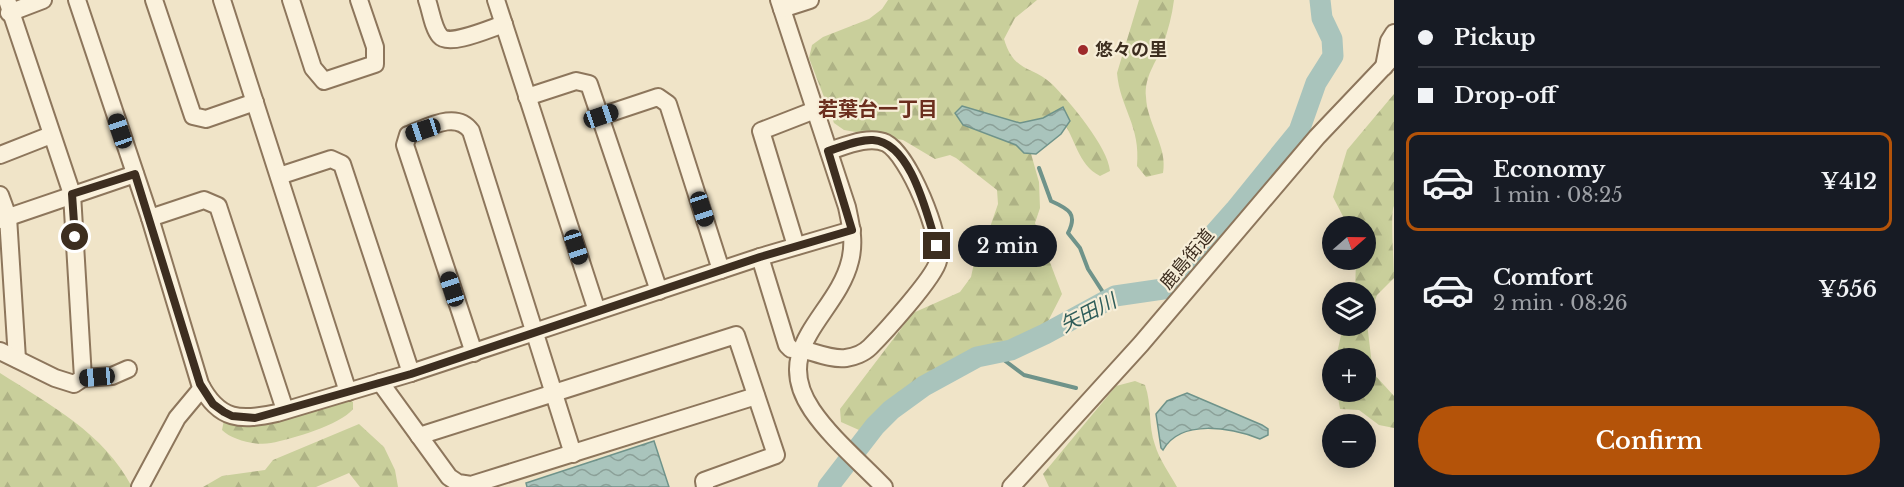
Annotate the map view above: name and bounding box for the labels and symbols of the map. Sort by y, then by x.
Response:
place label: 悠々の里 [1095,39,1167,61]
marker: 悠々の里 [1076,43,1090,57]
district label: 若葉台一丁目 [818,97,938,121]
car [581,102,621,130]
car [106,111,134,151]
car [403,116,443,144]
car [688,189,716,229]
north arrow [1322,216,1376,270]
route start [61,223,88,250]
street label: 鹿島街道 [1155,224,1219,294]
callout: 2 min [958,225,1057,267]
car [562,227,590,267]
route end [923,232,950,259]
car [438,269,466,309]
water label: 矢田川 [1056,288,1122,337]
car [78,366,116,388]

